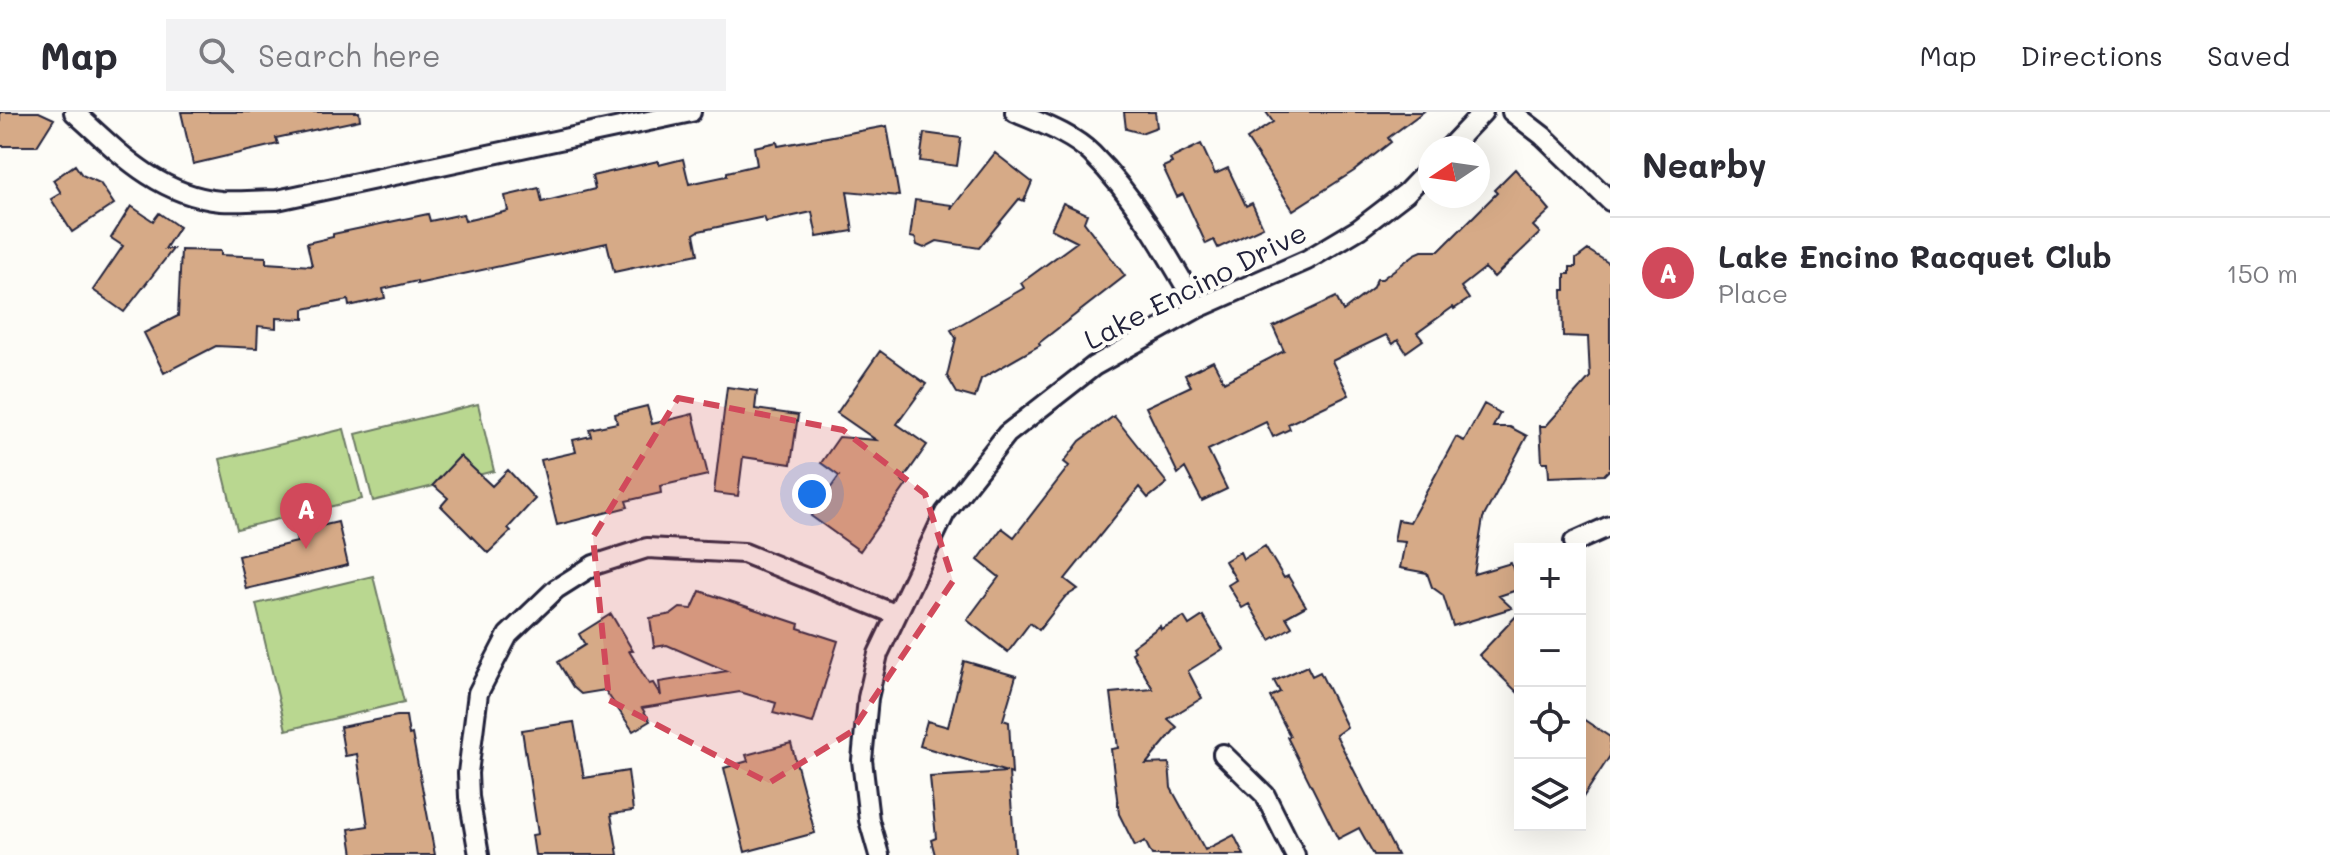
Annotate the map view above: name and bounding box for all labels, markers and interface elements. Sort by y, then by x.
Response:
search box [166,19,726,91]
text: Map [40,30,118,80]
icon: search [194,33,238,77]
text: Search here [258,35,441,75]
text: Map [1920,37,1977,73]
text: Directions [2021,37,2163,73]
text: Saved [2207,37,2290,73]
north arrow [1418,136,1490,208]
text: Nearby [1642,142,1767,187]
street label: Lake Encino Drive [1078,213,1312,357]
text: Lake Encino Racquet Club [1718,236,2112,276]
text: A [1659,256,1677,290]
text: 150 m [2226,256,2298,290]
text: Place [1718,276,1788,310]
your location [792,474,832,514]
pin: A [280,483,332,549]
map controls [1514,543,1586,831]
button: + [1514,543,1586,615]
button: − [1514,615,1586,687]
button: locate [1514,687,1586,759]
button: layers [1514,759,1586,831]

